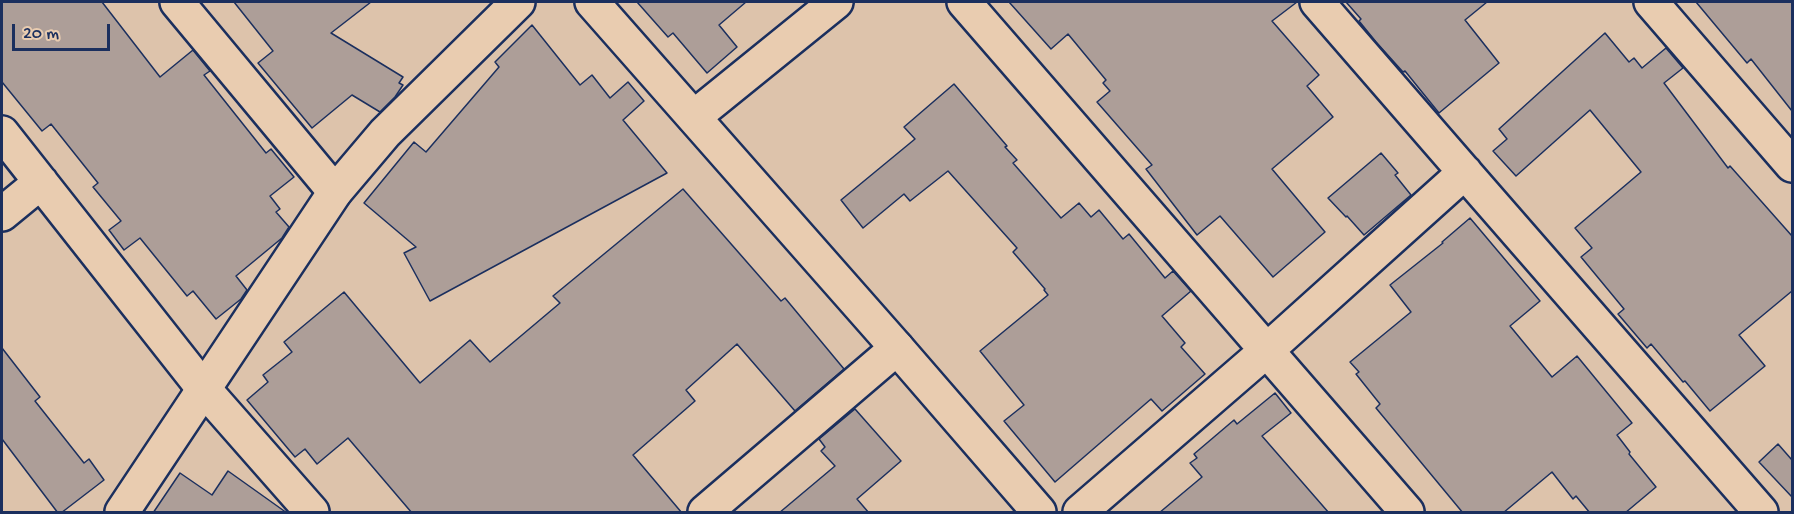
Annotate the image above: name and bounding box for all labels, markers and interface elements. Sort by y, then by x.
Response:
scale bar [15,12,112,50]
text: 20 m [23,24,59,45]

